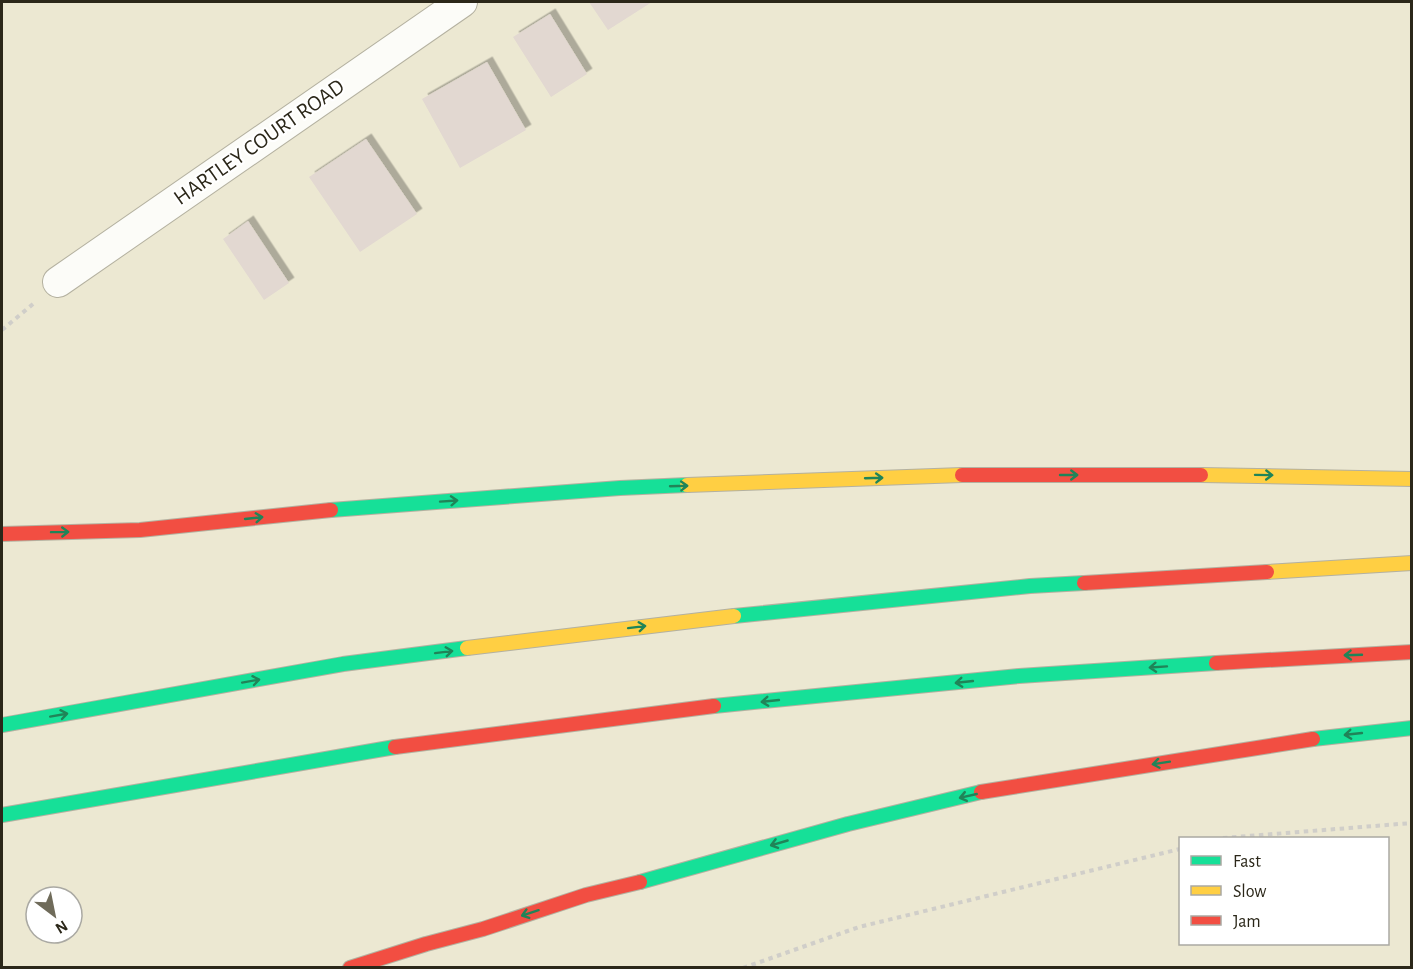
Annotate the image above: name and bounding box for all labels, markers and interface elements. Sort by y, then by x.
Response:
street label: HARTLEY COURT ROAD [170,75,348,209]
one-way arrow [1058,469,1078,481]
one-way arrow [1253,470,1273,481]
one-way arrow [863,472,883,483]
one-way arrow [668,480,688,491]
one-way arrow [438,495,458,506]
one-way arrow [244,512,264,523]
one-way arrow [49,527,69,538]
one-way arrow [627,621,647,632]
one-way arrow [433,646,453,657]
one-way arrow [1344,649,1364,660]
one-way arrow [1149,662,1169,673]
one-way arrow [241,675,260,686]
one-way arrow [955,677,974,688]
one-way arrow [761,696,780,707]
one-way arrow [49,709,68,720]
one-way arrow [1344,729,1364,740]
one-way arrow [1151,758,1171,769]
one-way arrow [959,790,978,802]
legend [1179,837,1389,945]
one-way arrow [770,838,789,850]
text: Fast [1233,853,1261,871]
text: Slow [1233,883,1266,901]
north arrow [24,885,84,945]
one-way arrow [521,908,540,919]
text: Jam [1233,913,1261,931]
text: N [52,917,70,937]

